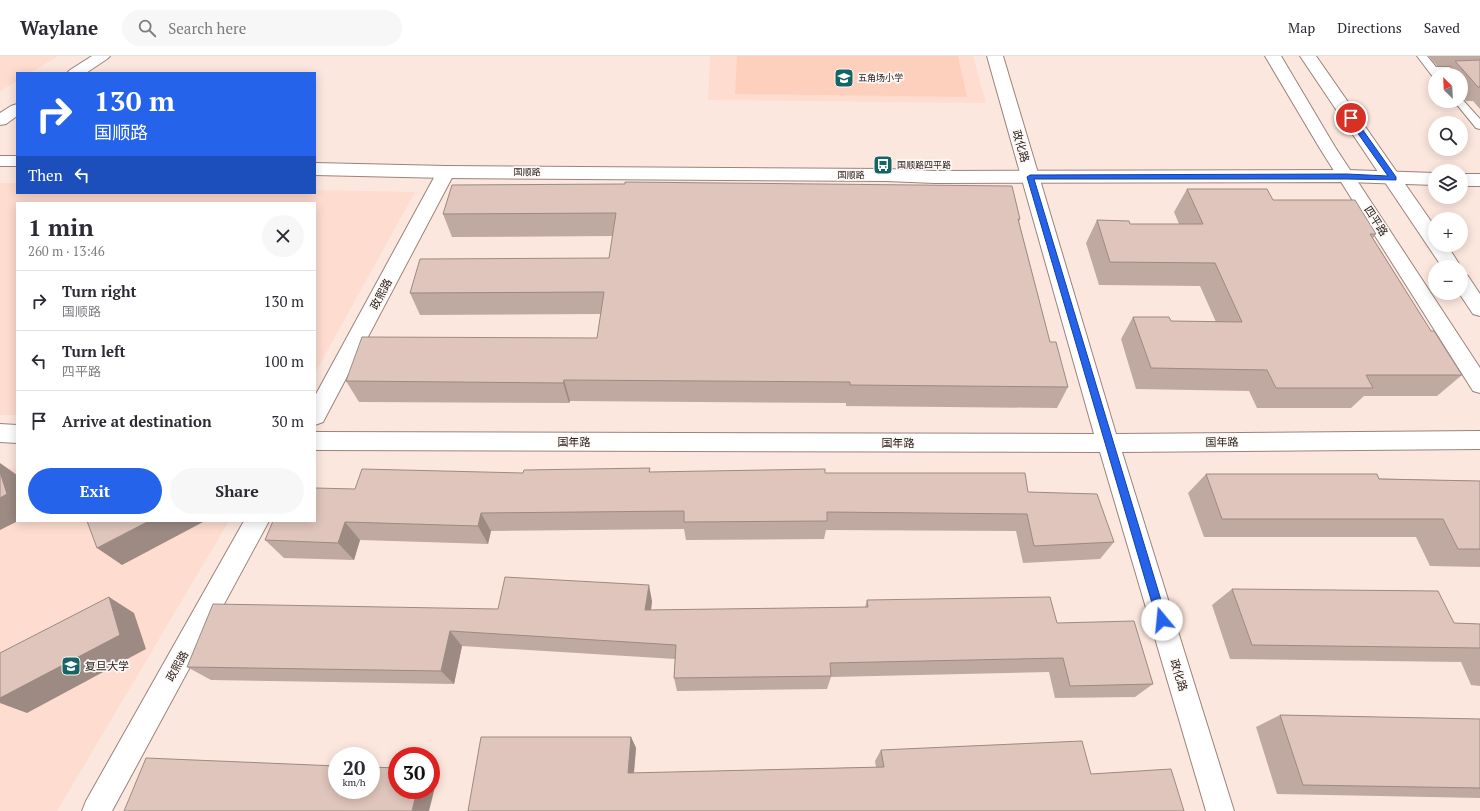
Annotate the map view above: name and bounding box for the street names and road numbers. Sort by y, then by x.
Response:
street label: 政化路 [1010,128,1032,164]
street label: 国顺路 [513,166,541,178]
street label: 国顺路 [837,169,865,181]
street label: 四平路 [1361,203,1391,239]
street label: 政熙路 [367,276,395,312]
street label: 国年路 [558,435,591,449]
street label: 国年路 [1205,435,1239,449]
street label: 国年路 [882,436,915,450]
street label: 政熙路 [163,648,191,684]
street label: 政化路 [1167,657,1191,693]

